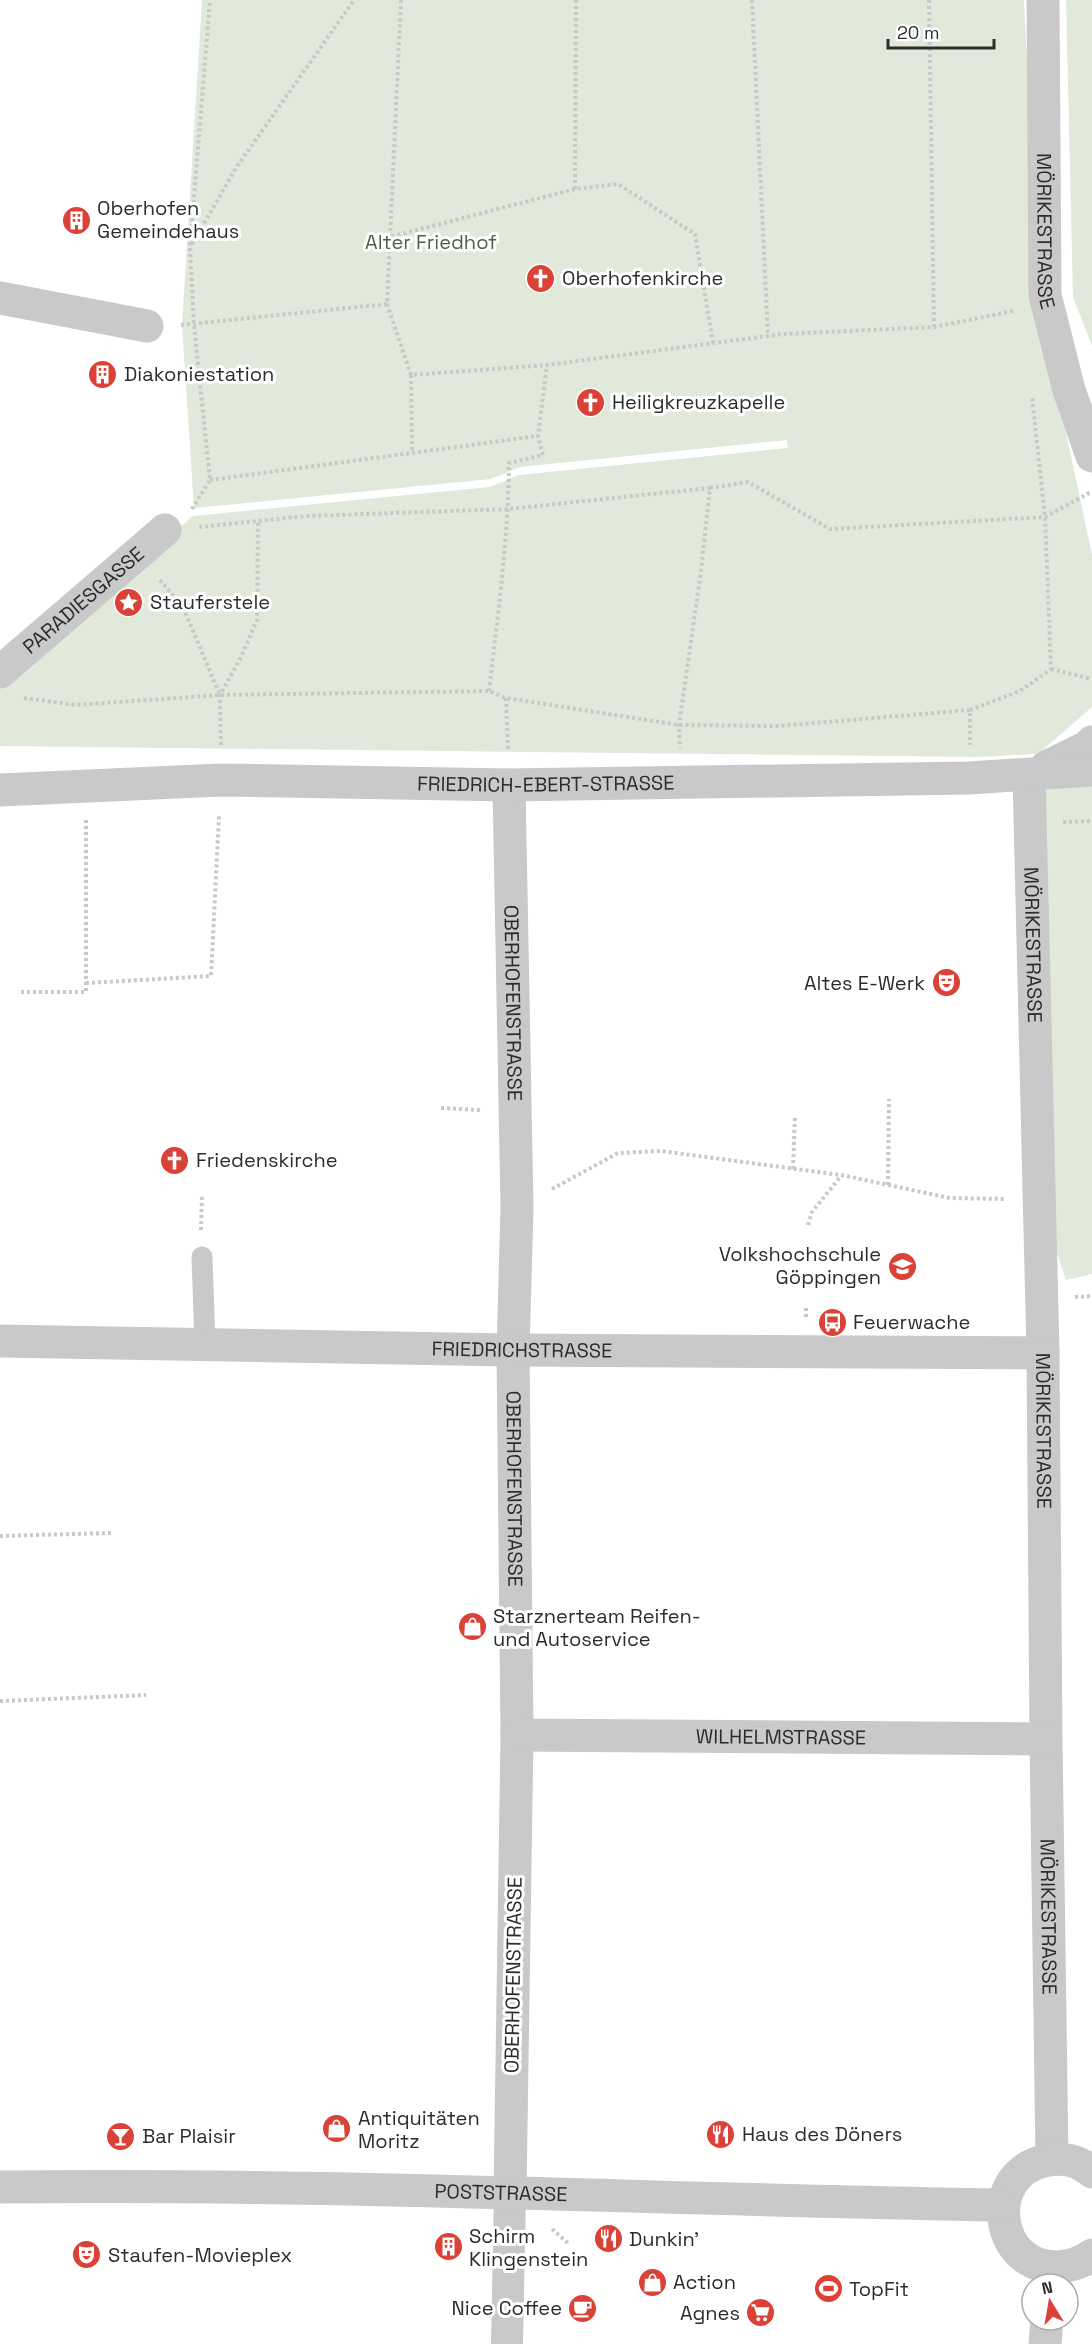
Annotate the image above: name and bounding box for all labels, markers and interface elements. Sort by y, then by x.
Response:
scale bar [888,12,994,50]
text: 20 m [897,21,940,44]
street label: MÖRIKESTRASSE [1031,153,1061,312]
place label: Oberhofen Gemeindehaus [97,195,239,244]
building icon: Oberhofen Gemeindehaus [60,204,92,236]
park label: Alter Friedhof [365,229,497,255]
church icon: Oberhofenkirche [525,262,557,294]
place label: Oberhofenkirche [562,265,723,291]
building icon: Diakoniestation [87,358,119,390]
place label: Diakoniestation [124,361,274,387]
church icon: Heiligkreuzkapelle [575,386,607,418]
place label: Heiligkreuzkapelle [612,389,785,415]
street label: PARADIESGASSE [17,541,149,660]
place icon: Stauferstele [113,586,145,618]
place label: Stauferstele [150,589,270,615]
street label: FRIEDRICH-EBERT-STRASSE [417,769,675,798]
street label: MÖRIKESTRASSE [1018,867,1048,1023]
street label: OBERHOFENSTRASSE [498,905,528,1101]
theatre icon: Altes E-Werk [930,967,962,999]
place label: Altes E-Werk [804,970,925,996]
church icon: Friedenskirche [159,1144,191,1176]
place label: Friedenskirche [196,1147,338,1173]
place label: Volkshochschule Göppingen [719,1241,881,1290]
school or university icon: Volkshochschule Göppingen [886,1250,918,1282]
bus stop icon: Feuerwache [816,1306,848,1338]
place label: Feuerwache [853,1309,970,1335]
street label: FRIEDRICHSTRASSE [431,1336,612,1364]
street label: MÖRIKESTRASSE [1030,1353,1057,1509]
street label: OBERHOFENSTRASSE [500,1391,528,1587]
place label: Starznerteam Reifen- und Autoservice [493,1603,701,1652]
shop icon: Starznerteam Reifen- und Autoservice [456,1611,488,1643]
street label: WILHELMSTRASSE [696,1723,866,1751]
street label: MÖRIKESTRASSE [1034,1839,1063,1995]
street label: OBERHOFENSTRASSE [498,1877,528,2073]
place label: Antiquitäten Moritz [358,2105,480,2154]
shop icon: Antiquitäten Moritz [321,2113,353,2145]
restaurant icon: Haus des Döners [705,2118,737,2150]
bar icon: Bar Plaisir [105,2120,137,2152]
place label: Haus des Döners [742,2121,902,2147]
place label: Bar Plaisir [142,2123,236,2149]
street label: POSTSTRASSE [434,2178,568,2207]
place label: Schirm Klingenstein [469,2223,588,2272]
restaurant icon: Dunkin' [592,2223,624,2255]
place label: Dunkin' [629,2226,699,2252]
building icon: Schirm Klingenstein [432,2231,464,2263]
theatre icon: Staufen-Movieplex [71,2239,103,2271]
place label: Staufen-Movieplex [108,2242,292,2268]
shop icon: Action [636,2266,668,2298]
place label: Action [673,2269,736,2295]
north arrow [1020,2272,1080,2332]
sports icon: TopFit [812,2273,844,2305]
place label: TopFit [849,2276,909,2302]
text: N [1040,2276,1055,2299]
cafe icon: Nice Coffee [567,2292,599,2324]
place label: Nice Coffee [452,2295,562,2321]
supermarket icon: Agnes [745,2297,777,2329]
place label: Agnes [680,2300,740,2326]

